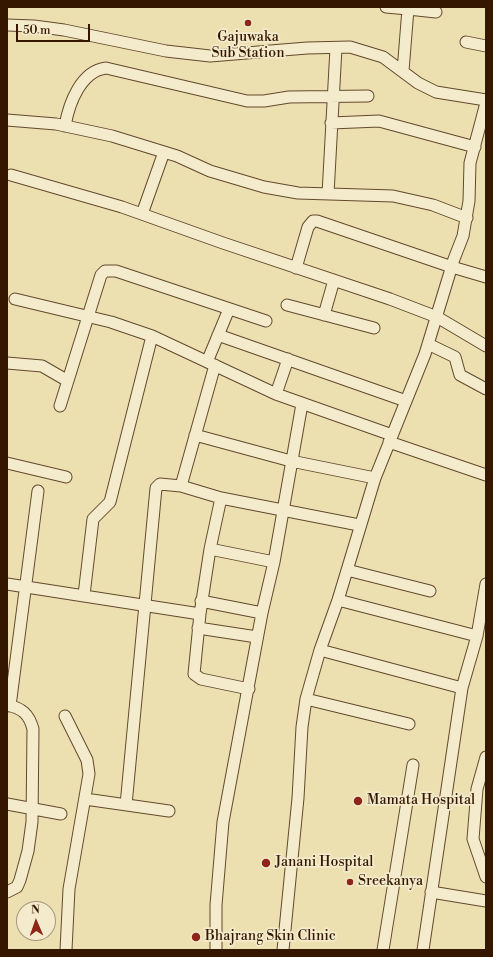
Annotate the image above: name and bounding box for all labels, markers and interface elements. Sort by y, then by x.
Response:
scale bar [18,16,92,42]
marker: Gajuwaka Sub Station [243,18,253,28]
text: 50 m [23,23,51,38]
place label: Gajuwaka Sub Station [212,30,284,62]
place label: Mamata Hospital [367,793,475,809]
marker: Mamata Hospital [352,795,364,807]
place label: Janani Hospital [275,855,373,871]
marker: Janani Hospital [260,857,272,869]
place label: Sreekanya [358,874,423,890]
marker: Sreekanya [345,877,355,887]
north arrow [16,901,56,941]
text: N [31,903,40,917]
place label: Bhajrang Skin Clinic [205,929,336,945]
marker: Bhajrang Skin Clinic [190,931,202,943]

